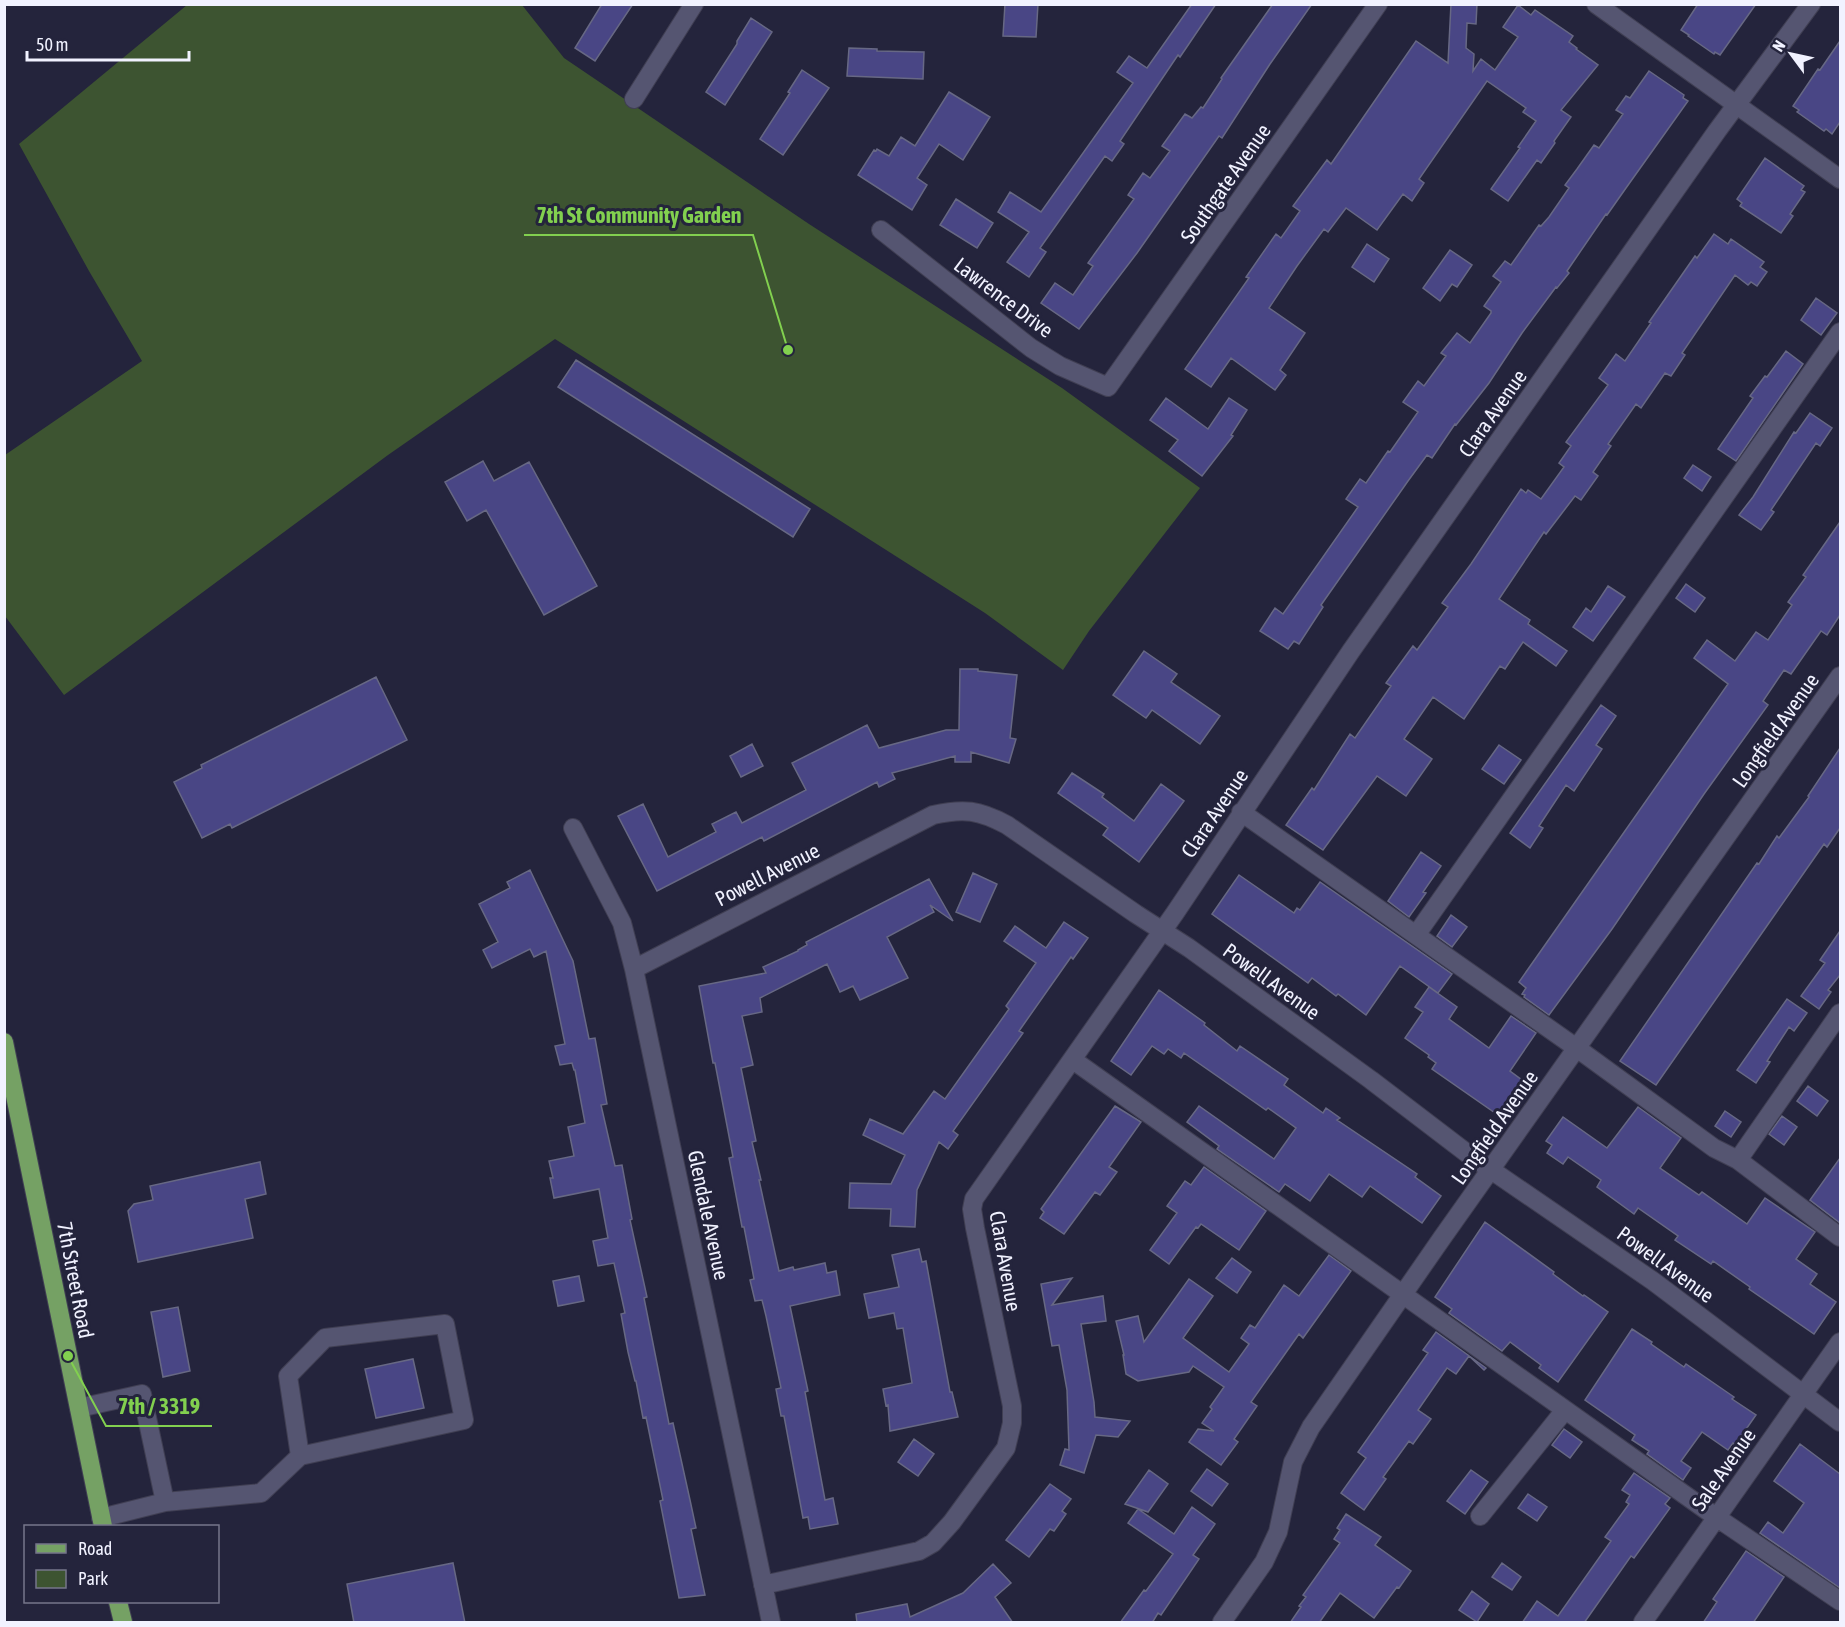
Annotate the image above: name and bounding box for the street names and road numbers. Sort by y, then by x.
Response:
street label: Southgate Avenue [1175,119,1275,247]
street label: Lawrence Drive [950,252,1058,342]
street label: Clara Avenue [1453,365,1531,461]
street label: Longfield Avenue [1727,668,1823,792]
street label: Clara Avenue [1176,764,1252,862]
street label: Powell Avenue [711,837,823,911]
street label: Powell Avenue [1219,938,1325,1024]
street label: Longfield Avenue [1446,1065,1542,1189]
street label: Glendale Avenue [684,1148,734,1282]
street label: Clara Avenue [985,1209,1027,1313]
street label: 7th Street Road [53,1220,99,1340]
street label: Powell Avenue [1613,1221,1719,1307]
street label: Sale Avenue [1686,1423,1760,1515]

